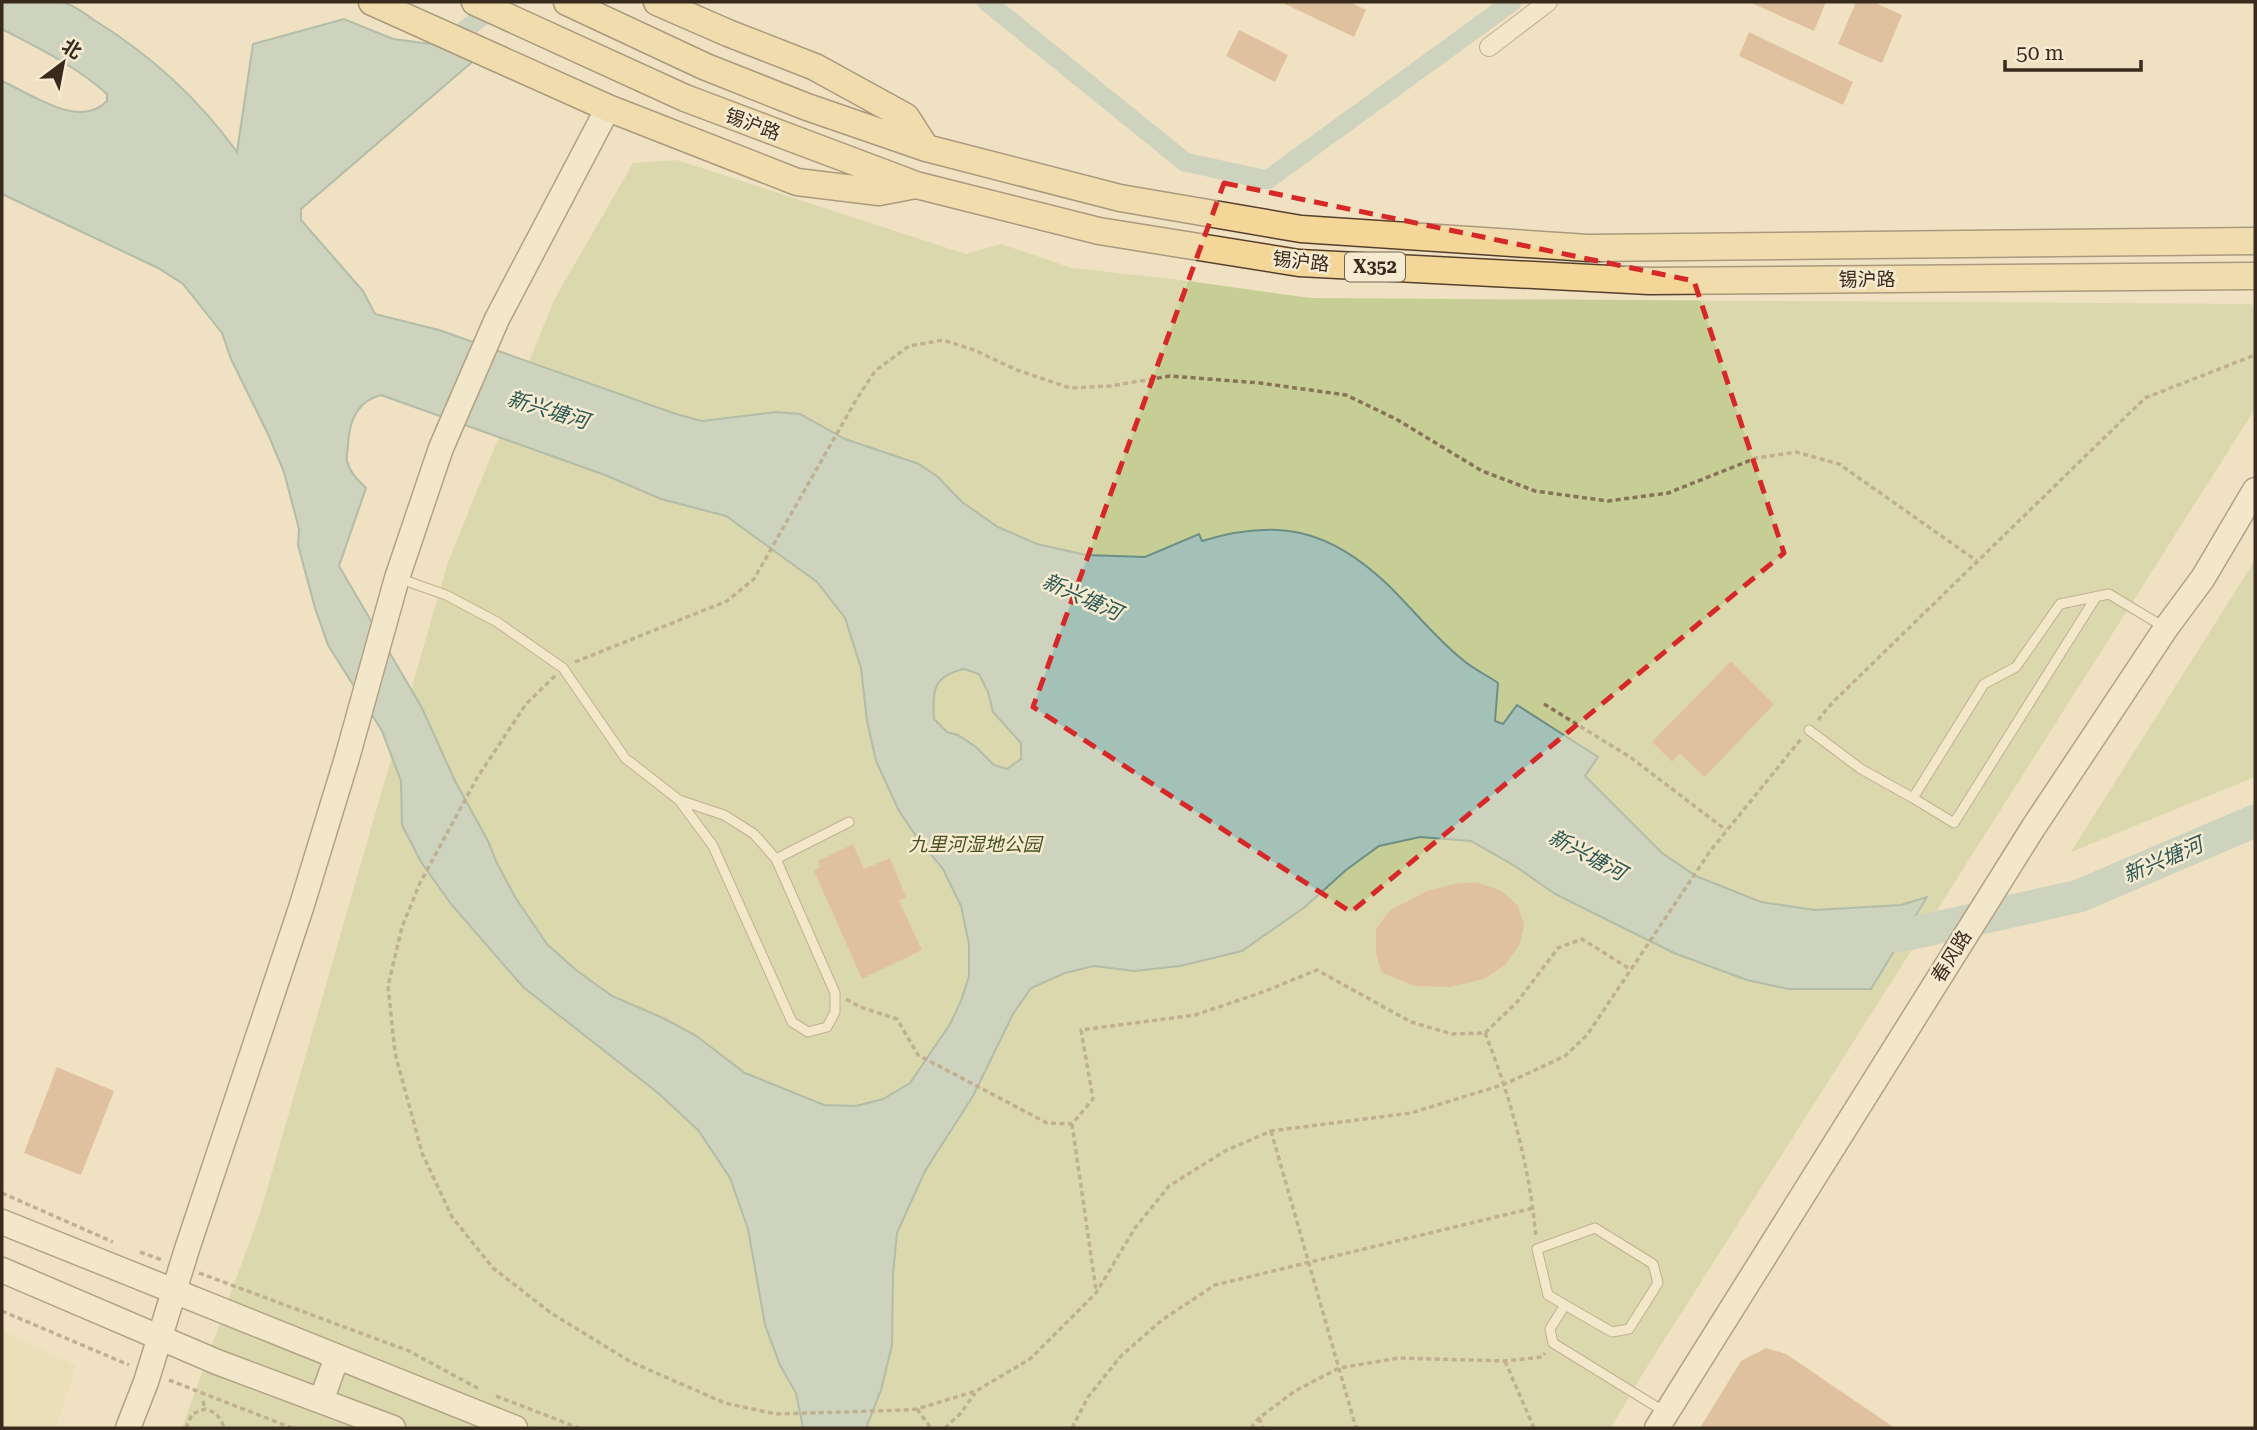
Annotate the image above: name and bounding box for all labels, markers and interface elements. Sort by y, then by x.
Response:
north arrow [28,28,98,98]
scale bar [2005,28,2142,72]
text: 北 [58,34,86,64]
text: 50 m [2016,41,2064,65]
street label: 锡沪路 [722,104,784,145]
street label: 锡沪路 [1271,247,1331,276]
road number: X352 [1345,253,1405,282]
street label: 锡沪路 [1838,268,1896,291]
water label: 新兴塘河 [504,386,595,435]
water label: 新兴塘河 [1039,569,1129,627]
water label: 新兴塘河 [1544,825,1633,887]
water label: 新兴塘河 [2120,831,2210,887]
park label: 九里河湿地公园 [908,833,1044,856]
street label: 春风路 [1927,926,1976,987]

